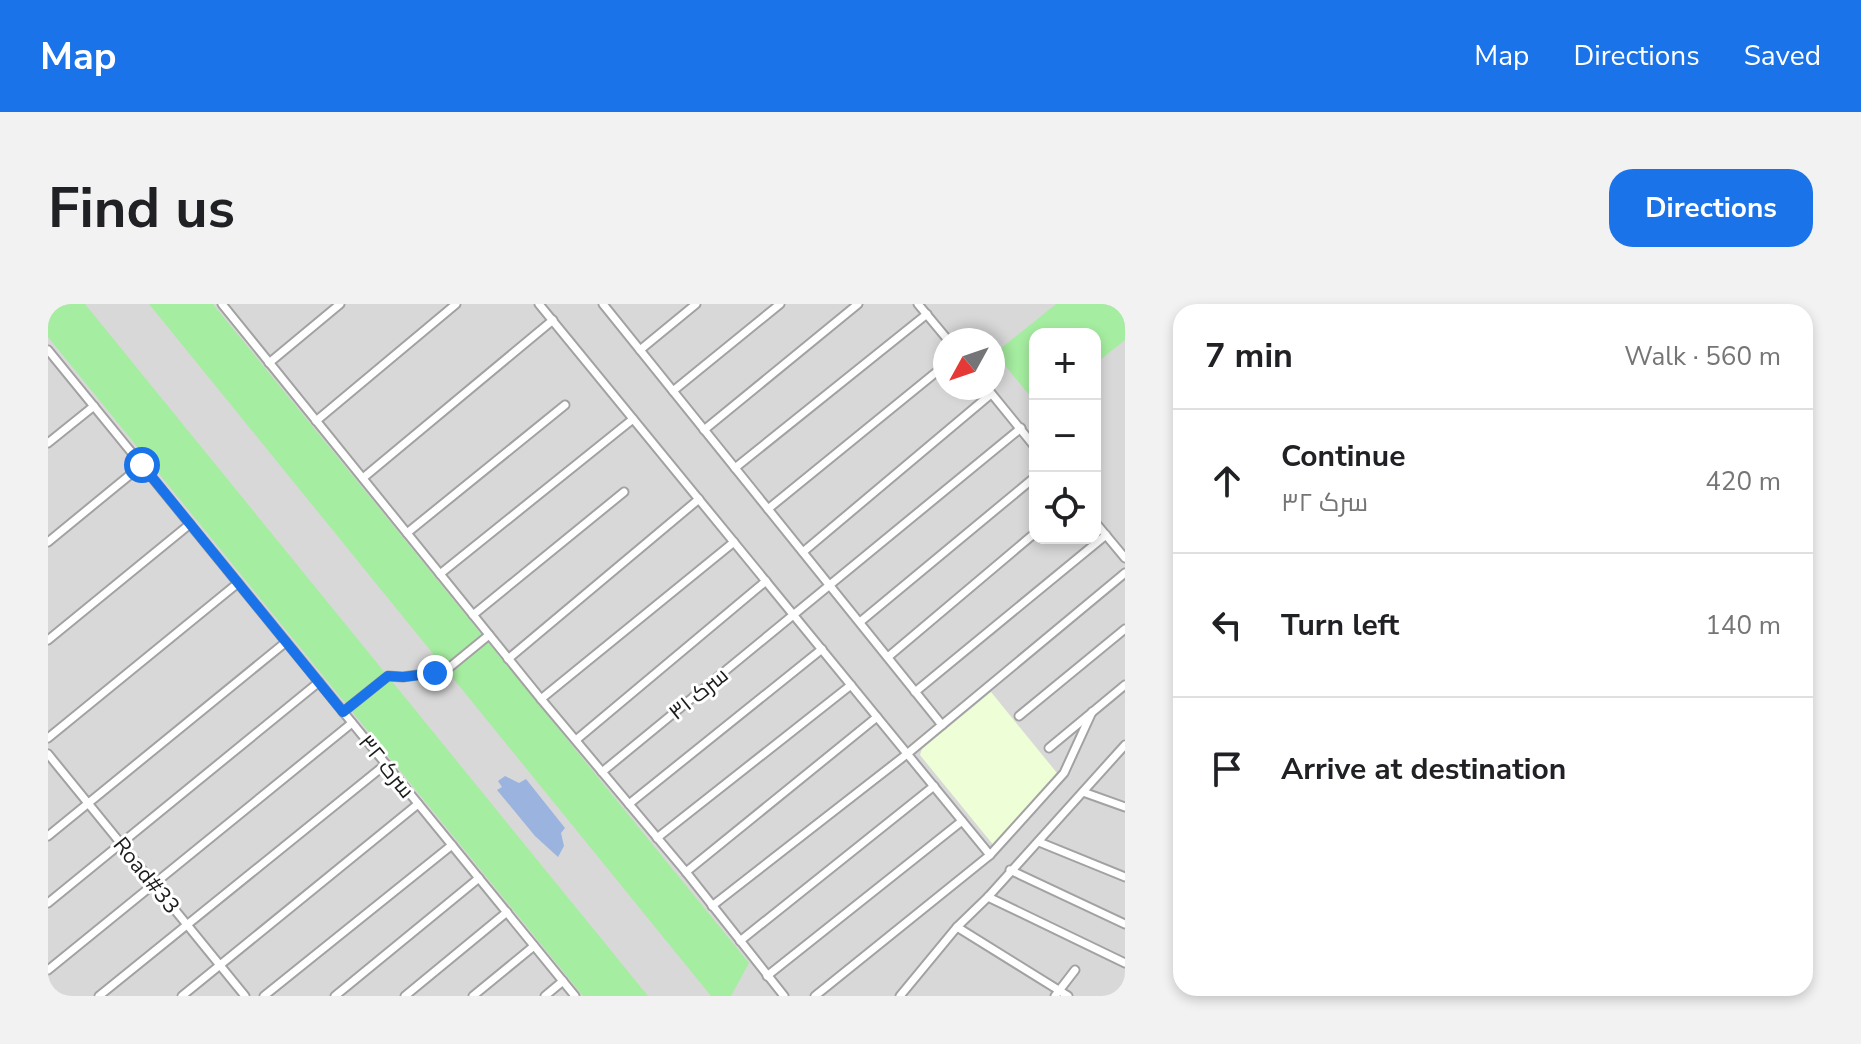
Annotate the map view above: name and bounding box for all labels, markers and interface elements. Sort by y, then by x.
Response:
text: Map [40,31,117,82]
text: Map [1474,37,1529,75]
text: Directions [1573,37,1700,75]
text: Saved [1744,37,1821,75]
button: Directions [1609,169,1813,247]
text: Find us [48,170,235,247]
north arrow [933,328,1005,400]
map controls [1029,328,1101,544]
button: + [1029,328,1101,400]
text: 7 min [1205,333,1293,379]
text: Walk · 560 m [1624,339,1781,374]
button: − [1029,400,1101,472]
text: Continue [1281,436,1406,477]
route start [124,447,160,483]
icon: ahead [1205,459,1249,503]
text: 420 m [1705,464,1781,499]
button: locate [1029,472,1101,544]
text: سرک ۳۲ [1281,485,1368,520]
icon: left [1205,603,1249,647]
text: Turn left [1281,605,1399,646]
text: 140 m [1705,608,1781,643]
route end [417,655,453,691]
street label: سرک ۳۱ [662,660,735,727]
street label: سرک ۳۲ [351,729,421,805]
icon: arrive [1205,747,1249,791]
text: Arrive at destination [1281,749,1566,790]
street label: Road#33 [106,831,186,920]

